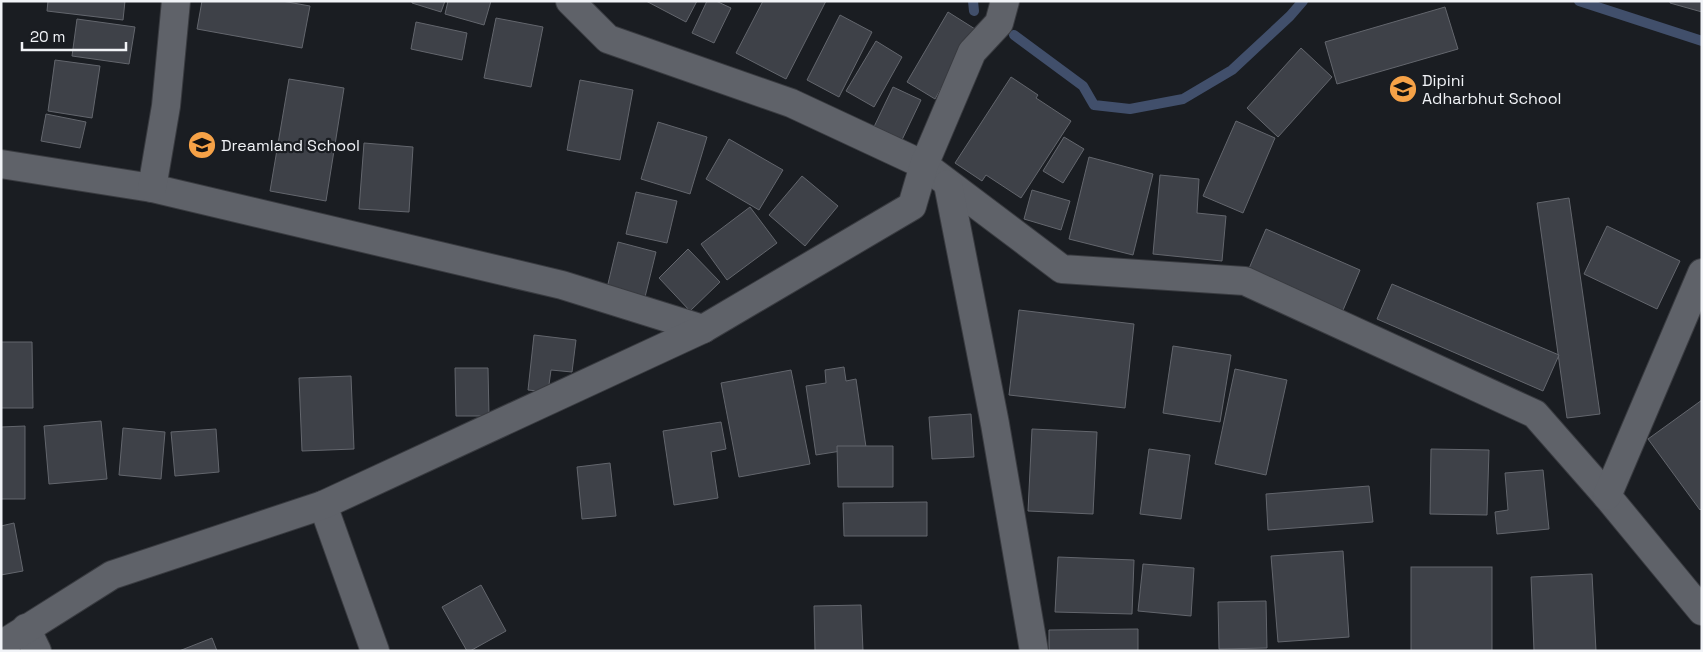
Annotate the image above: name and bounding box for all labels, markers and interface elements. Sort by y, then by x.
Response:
scale bar [22,20,126,52]
text: 20 m [30,27,65,46]
place label: Dipini Adharbhut School [1422,70,1562,109]
school or university icon: Dipini Adharbhut School [1388,74,1418,104]
school or university icon: Dreamland School [187,130,217,160]
place label: Dreamland School [221,135,360,156]

